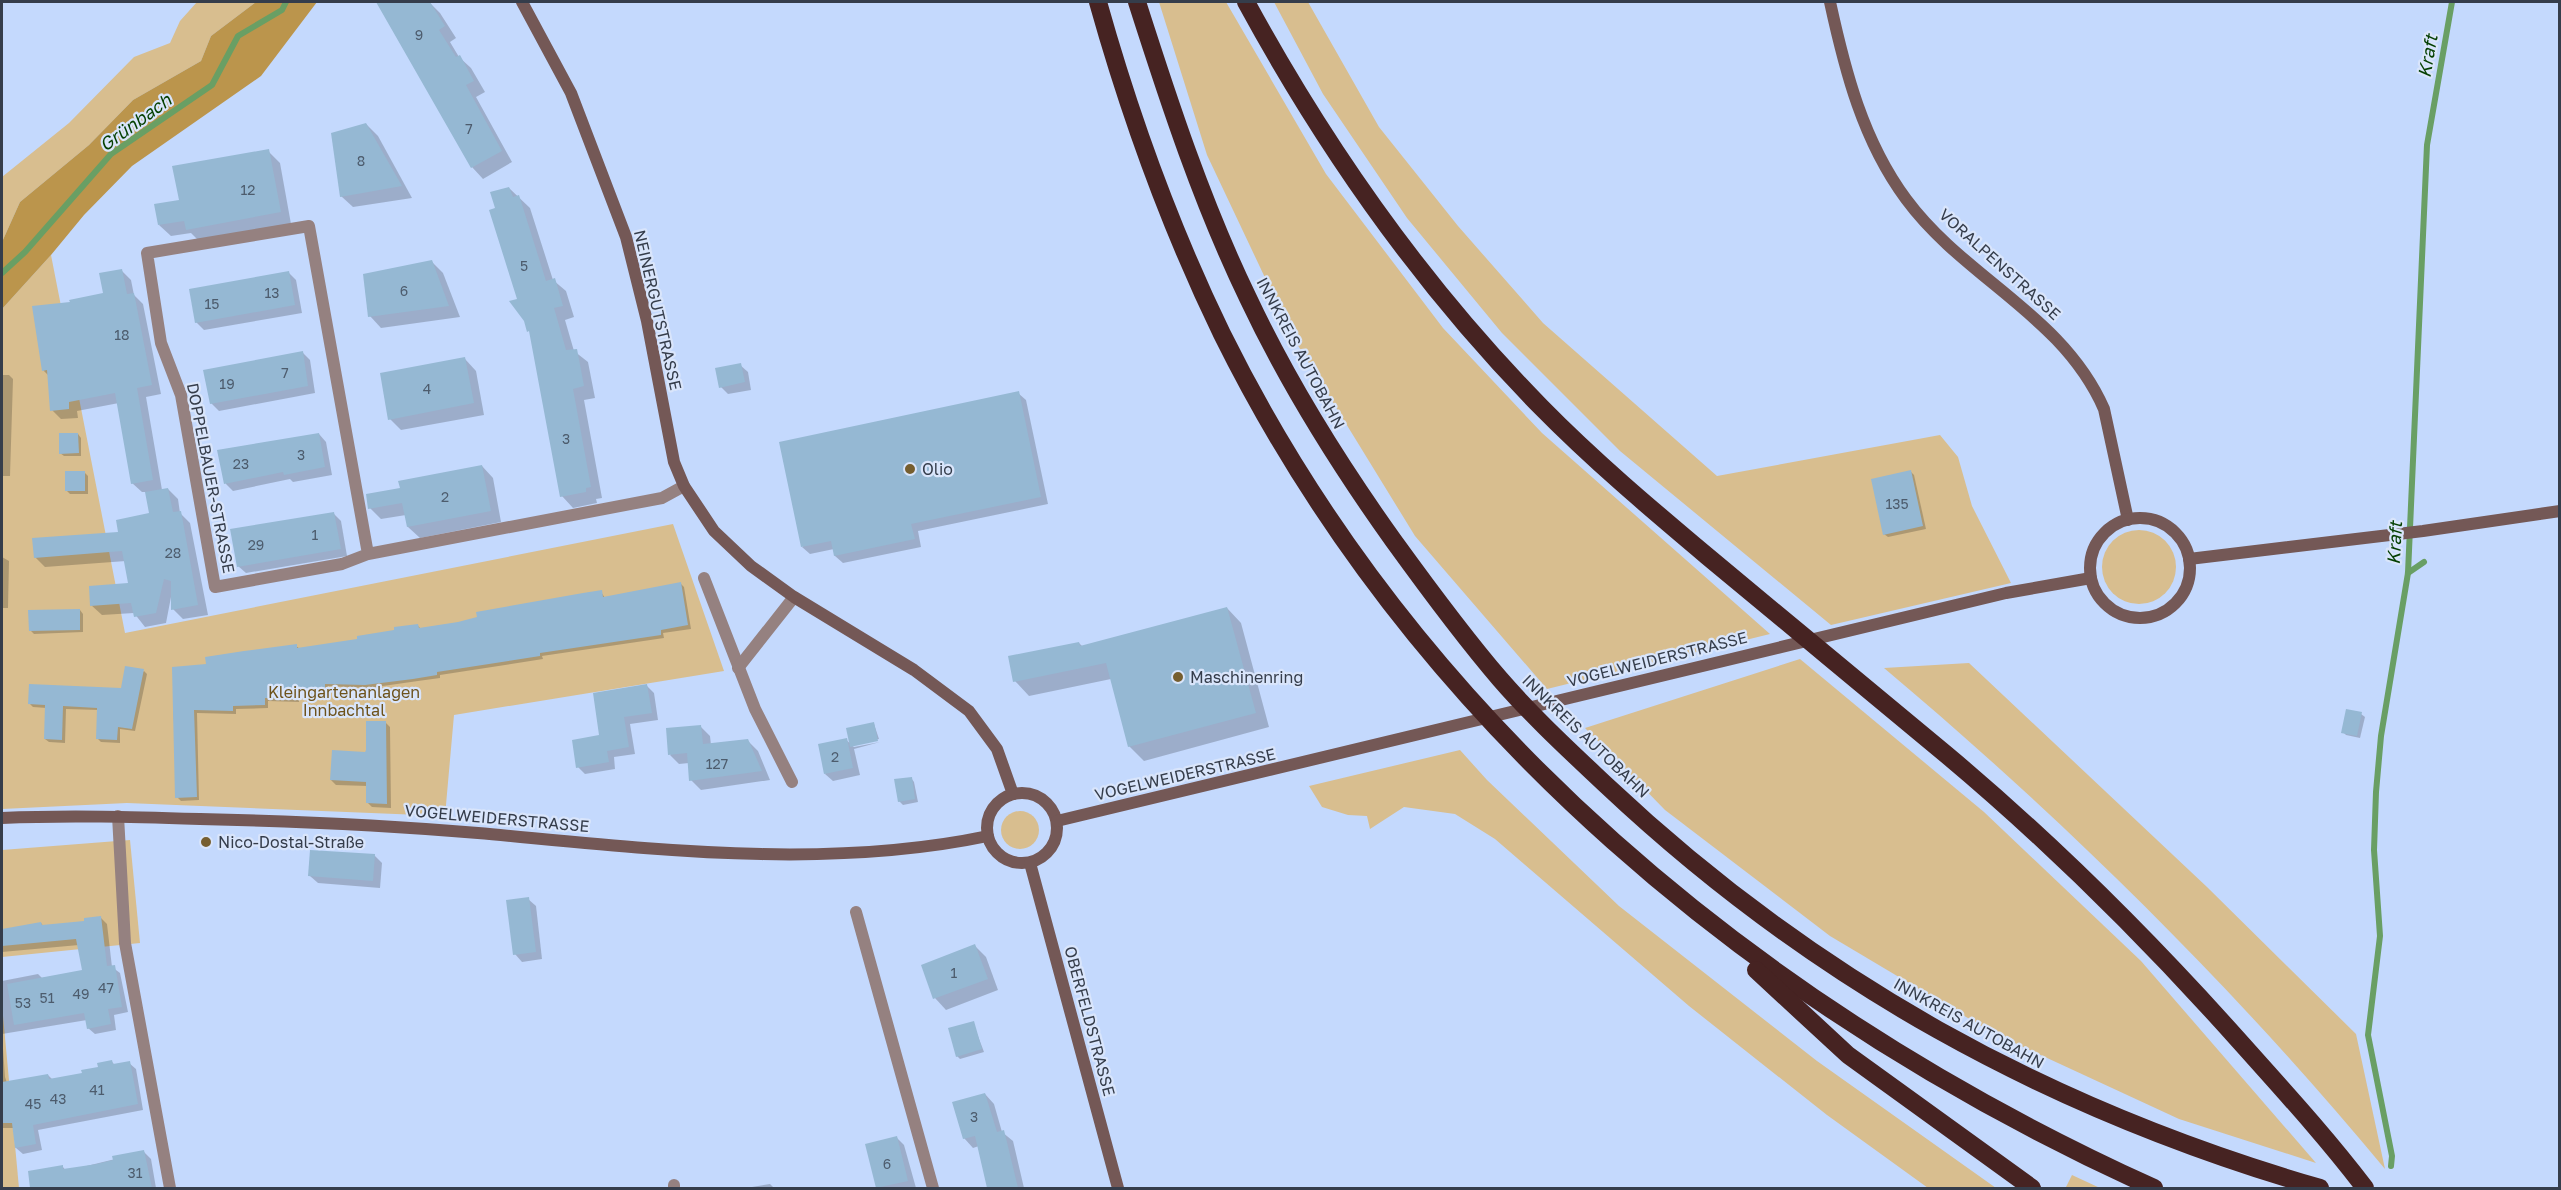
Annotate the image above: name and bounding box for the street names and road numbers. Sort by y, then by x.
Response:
street label: VORALPENSTRASSE [1935,204,2065,324]
street label: NEINERGUTSTRASSE [630,228,686,392]
street label: INNKREIS AUTOBAHN [1252,274,1350,432]
street label: DOPPELBAUER-STRASSE [183,381,239,575]
street label: VOGELWEIDERSTRASSE [1565,627,1749,691]
street label: INNKREIS AUTOBAHN [1518,670,1654,802]
street label: VOGELWEIDERSTRASSE [1093,743,1277,805]
street label: VOGELWEIDERSTRASSE [404,800,590,836]
street label: OBERFELDSTRASSE [1060,944,1120,1098]
street label: INNKREIS AUTOBAHN [1890,973,2048,1073]

